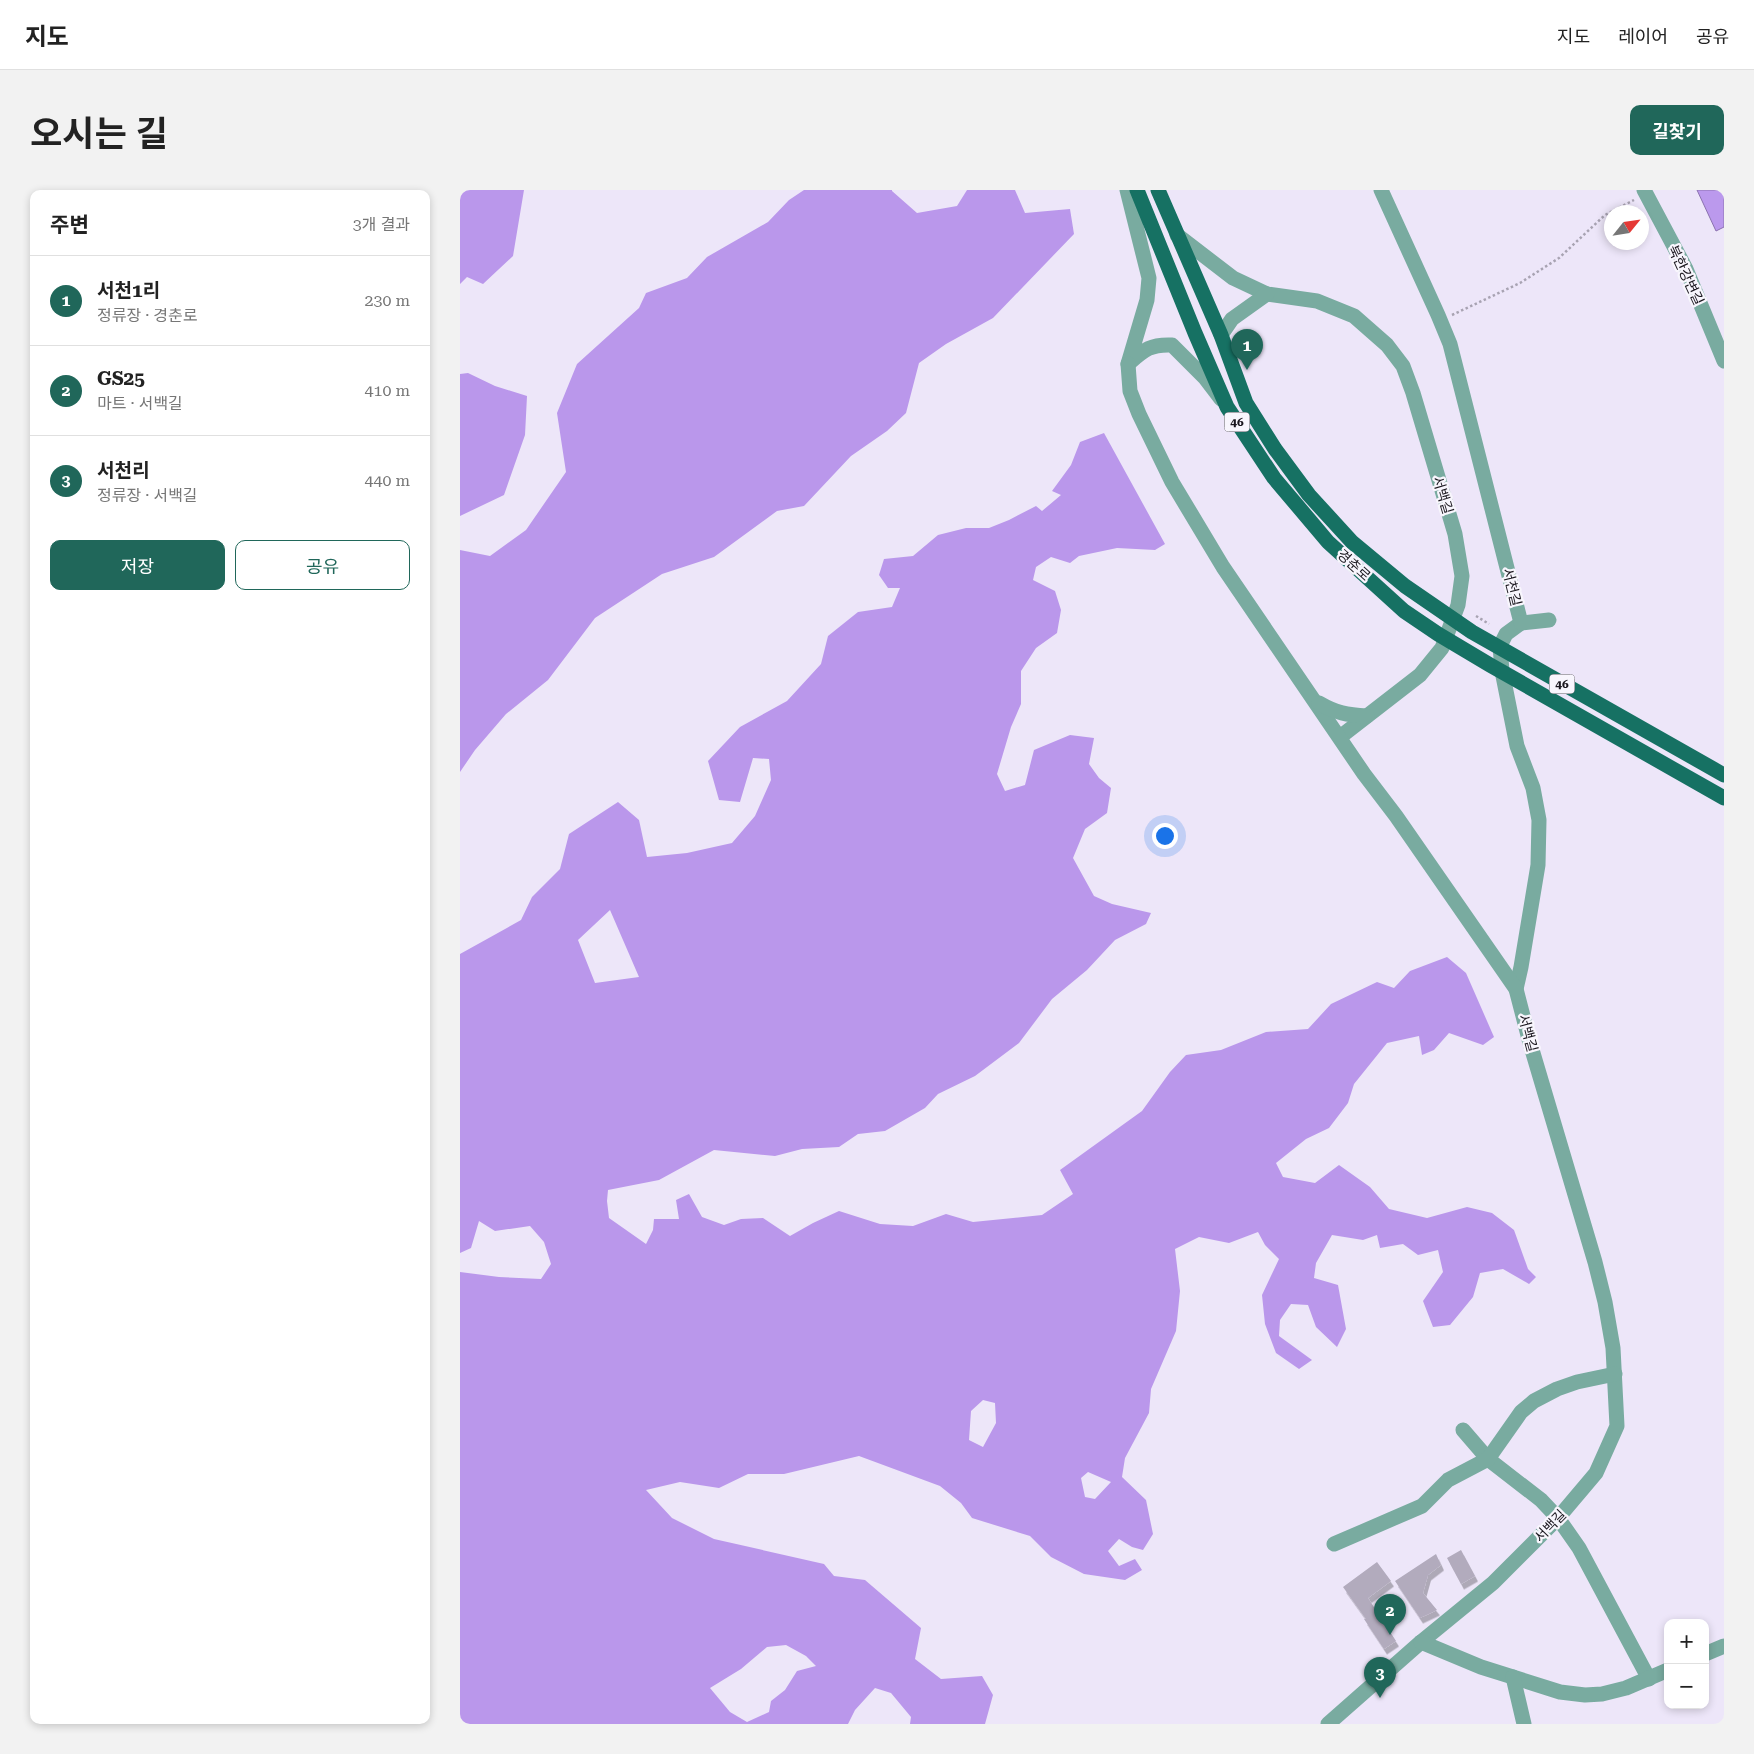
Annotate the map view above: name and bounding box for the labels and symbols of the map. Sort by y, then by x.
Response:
north arrow [1604,205,1649,250]
street label: 북한강변길 [1665,242,1707,308]
pin: 1 [1231,329,1263,370]
road number: 46 [1224,412,1250,432]
street label: 서백길 [1430,474,1456,516]
street label: 경춘로 [1334,546,1374,584]
street label: 서천길 [1500,566,1524,608]
road number: 46 [1550,674,1574,694]
your location [1152,823,1178,849]
street label: 서백길 [1515,1012,1541,1054]
street label: 서백길 [1531,1507,1569,1545]
pin: 2 [1374,1594,1406,1635]
pin: 3 [1364,1657,1396,1698]

